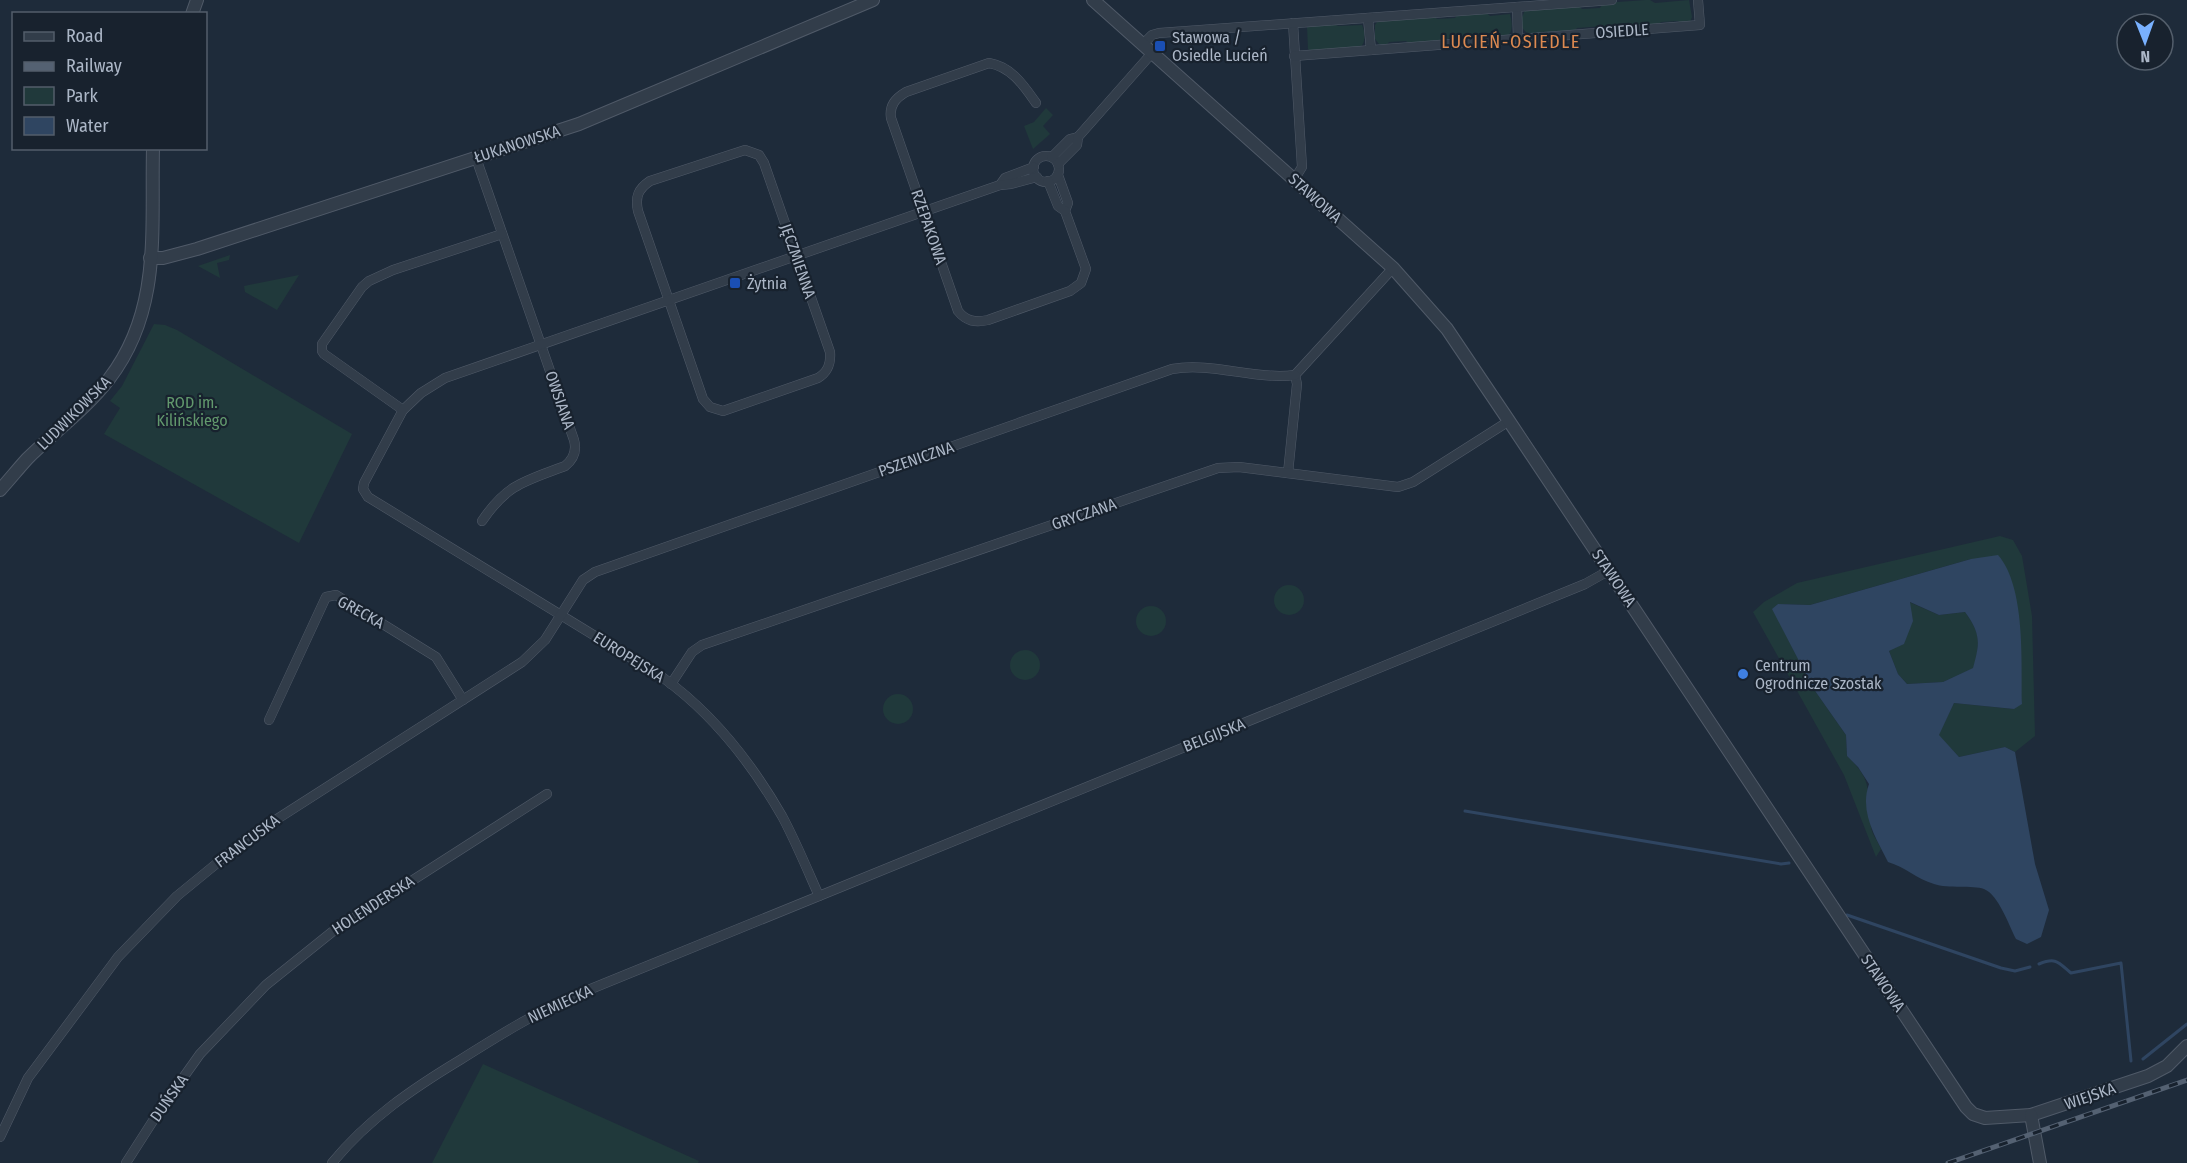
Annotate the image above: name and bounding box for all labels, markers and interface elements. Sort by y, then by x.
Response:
legend [12,12,207,150]
north arrow [2115,12,2175,72]
street label: OSIEDLE [1595,20,1649,42]
text: Road [66,25,103,47]
place label: Stawowa / Osiedle Lucień [1172,28,1268,65]
district label: LUCIEŃ-OSIEDLE [1441,30,1581,53]
marker: Stawowa / Osiedle Lucień [1153,39,1167,53]
text: N [2140,47,2150,66]
text: Railway [66,55,122,77]
text: Park [66,85,99,107]
text: Water [66,115,109,137]
street label: ŁUKANOWSKA [471,121,563,167]
street label: STAWOWA [1284,169,1346,227]
street label: RZEPAKOWA [907,187,951,268]
street label: JĘCZMIENNA [776,221,820,302]
place label: Żytnia [747,274,787,293]
marker: Żytnia [728,276,742,290]
street label: OWSIANA [541,368,579,432]
street label: LUDWIKOWSKA [33,372,115,454]
park label: ROD im. Kilińskiego [156,393,228,430]
street label: PSZENICZNA [876,437,957,481]
street label: GRYCZANA [1049,494,1119,534]
street label: STAWOWA [1588,546,1640,611]
street label: GRECKA [334,592,388,633]
street label: EUROPEJSKA [590,628,669,687]
place label: Centrum Ogrodnicze Szostak [1755,656,1882,693]
marker: Centrum Ogrodnicze Szostak [1736,667,1750,681]
street label: BELGIJSKA [1180,714,1248,756]
street label: FRANCUSKA [211,810,284,871]
street label: HOLENDERSKA [328,871,418,939]
street label: STAWOWA [1857,951,1909,1016]
street label: NIEMIECKA [525,981,596,1027]
street label: DUŃSKA [146,1070,192,1125]
street label: WIEJSKA [2062,1078,2119,1114]

